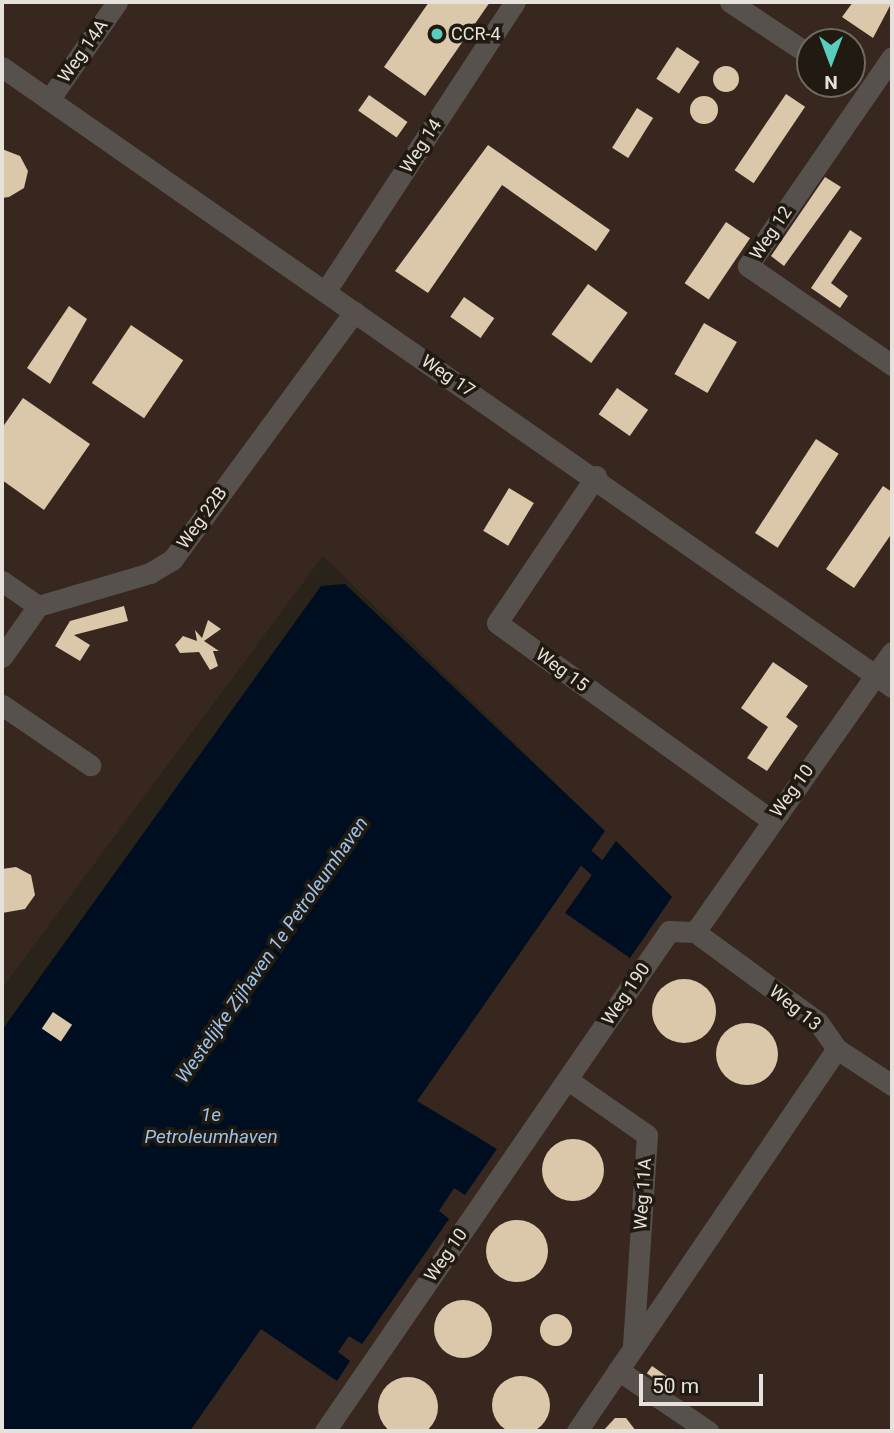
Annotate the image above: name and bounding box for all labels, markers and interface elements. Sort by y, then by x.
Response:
street label: Weg 14A [54,15,112,87]
place label: CCR-4 [451,23,501,45]
marker: CCR-4 [429,26,445,42]
north arrow [796,28,866,98]
text: N [824,71,838,94]
street label: Weg 14 [396,115,446,177]
street label: Weg 12 [745,202,797,264]
street label: Weg 17 [417,350,479,402]
street label: Weg 22B [172,483,232,553]
street label: Weg 15 [531,644,593,696]
street label: Weg 10 [766,760,818,822]
water label: Westelijke Zijhaven 1e Petroleumhaven [171,813,373,1087]
street label: Weg 190 [597,959,655,1029]
street label: Weg 13 [765,981,825,1035]
water label: 1e Petroleumhaven [144,1104,278,1148]
street label: Weg 11A [630,1157,656,1231]
street label: Weg 10 [420,1224,472,1286]
scale bar [642,1360,766,1404]
text: 50 m [652,1374,699,1398]

